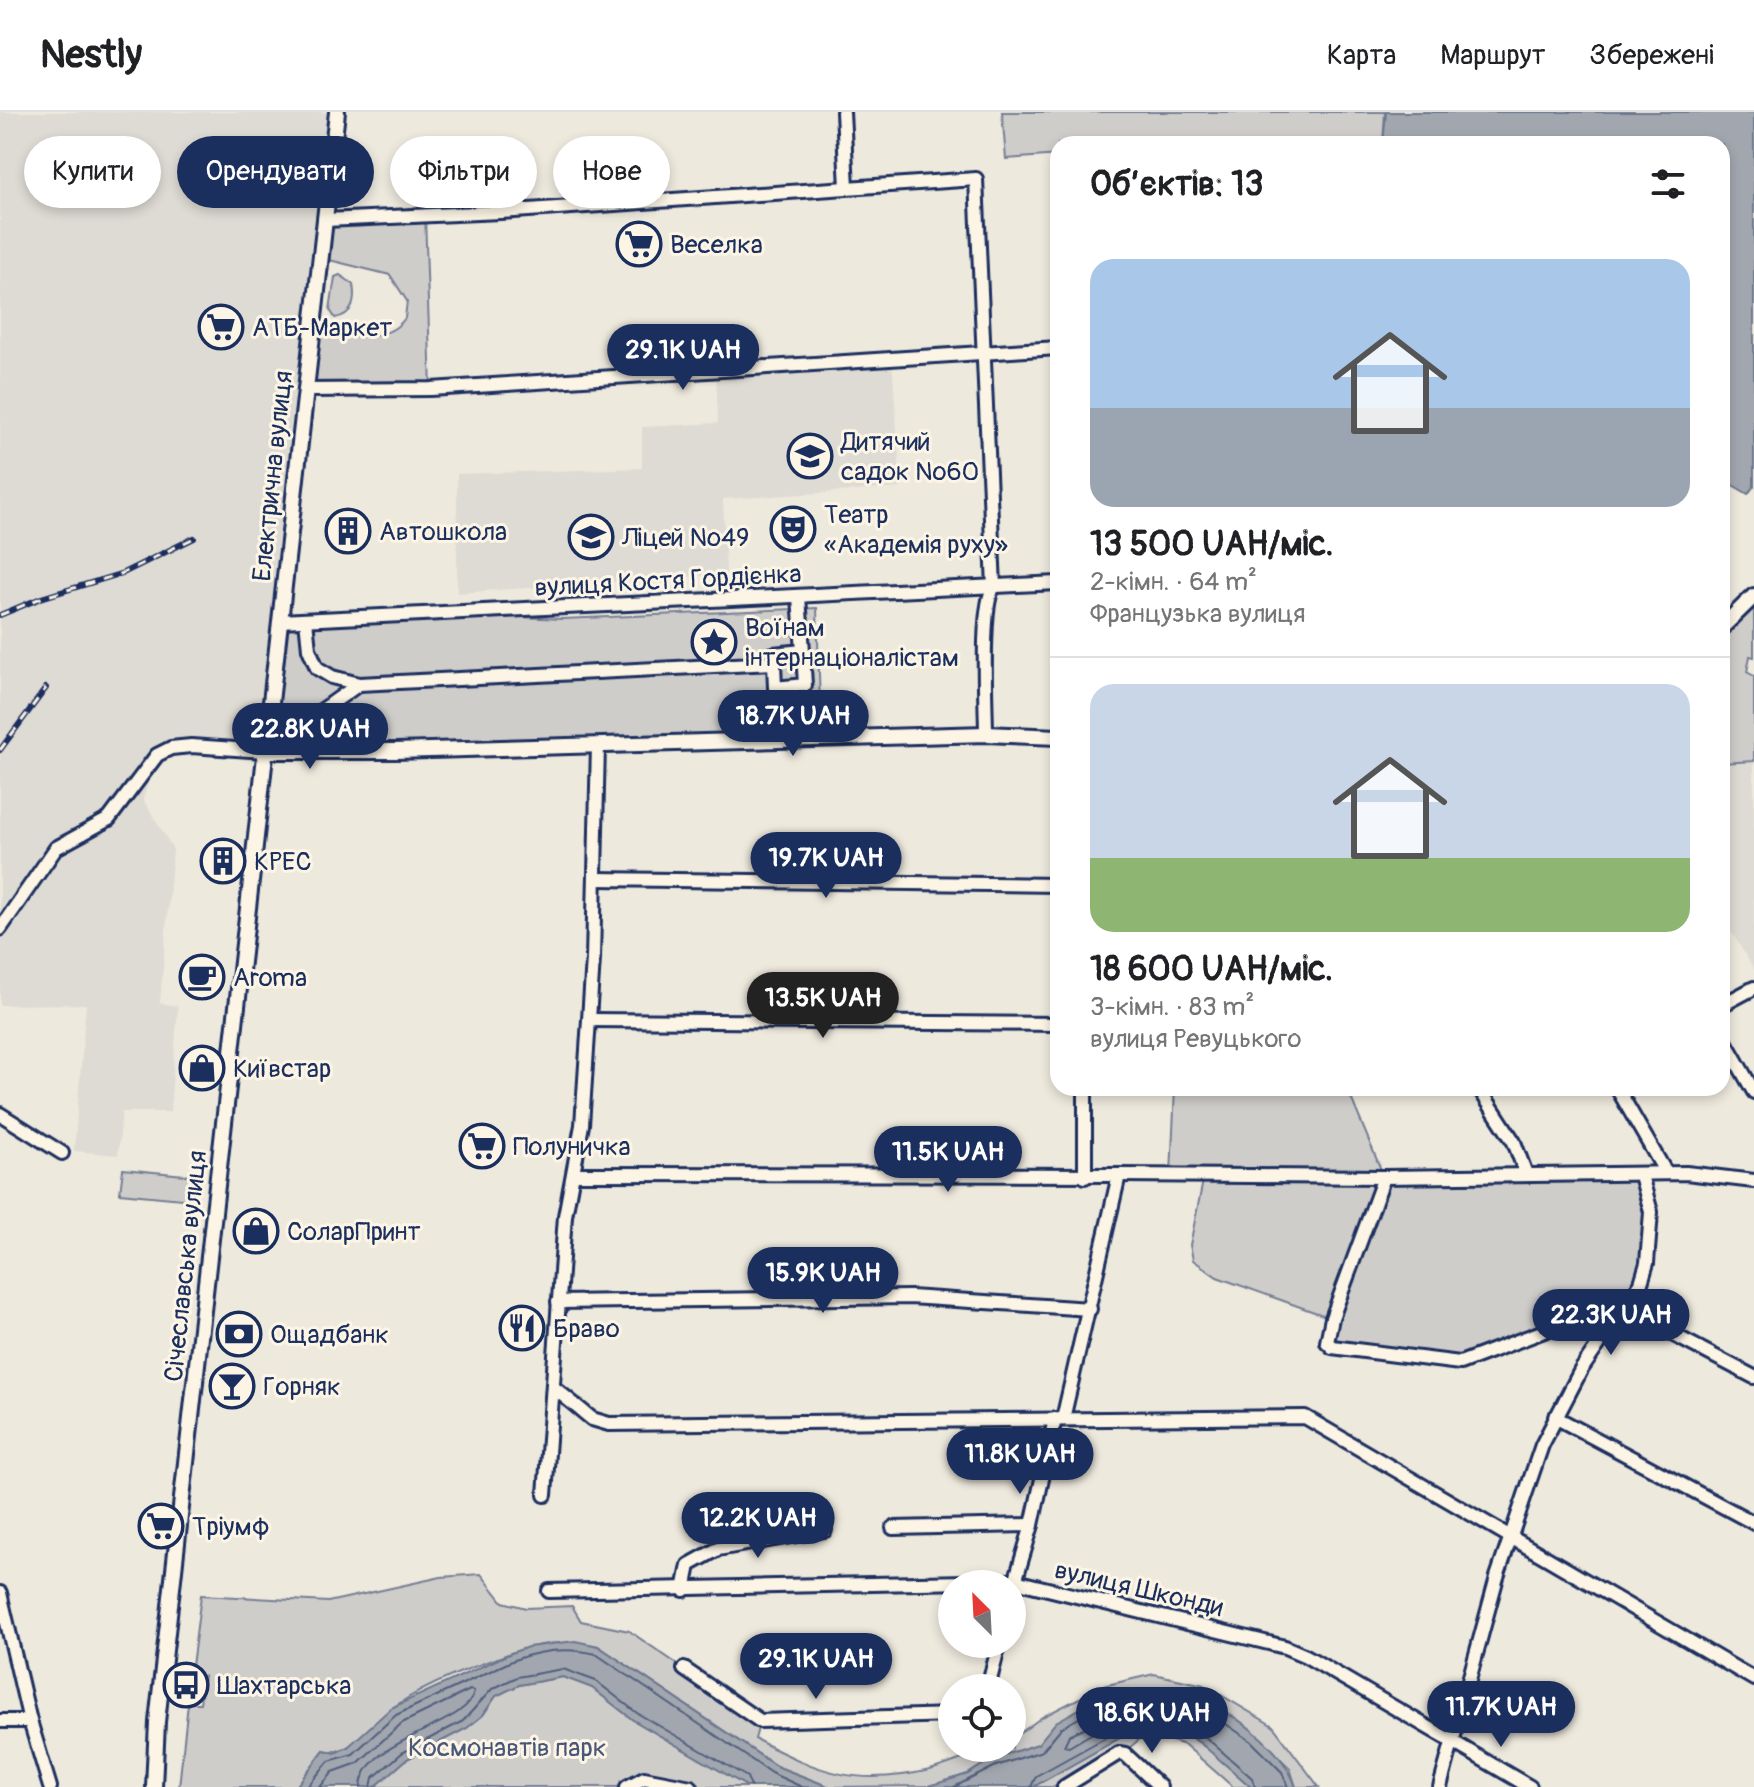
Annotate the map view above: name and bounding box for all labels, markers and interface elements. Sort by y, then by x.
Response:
text: Nestly [40,31,142,79]
text: Карта [1327,38,1396,73]
text: Маршрут [1440,38,1546,73]
text: Збережені [1590,38,1714,73]
chip: Купити [24,136,161,208]
chip: Орендувати [177,136,374,208]
chip: Фільтри [390,136,537,208]
chip: Нове [553,136,670,208]
icon: filters [1646,162,1690,206]
text: Об’єктів: 13 [1090,163,1264,206]
supermarket icon: Веселка [615,220,663,268]
place label: Веселка [670,229,763,261]
supermarket icon: АТБ-Маркет [197,303,245,351]
icon: home [1318,311,1462,455]
place label: АТБ-Маркет [252,312,392,344]
pin: 29.1K UAH [591,324,775,392]
text: 29.1K UAH [625,334,741,366]
street label: Електрична вулиця [246,369,300,583]
place label: Дитячий садок №60 [840,426,979,488]
school or university icon: Дитячий садок №60 [786,432,834,480]
place label: Театр «Академія руху» [824,499,1008,561]
theatre icon: Театр «Академія руху» [769,505,817,553]
building icon: Автошкола [324,507,372,555]
school or university icon: Ліцей №49 [567,513,615,561]
place label: Автошкола [379,516,507,548]
place label: Ліцей №49 [621,522,749,554]
text: 13 500 UAH/міс. [1090,523,1333,566]
street label: вулиця Костя Гордієнка [534,558,802,604]
text: 2-кімн. · 64 m² [1090,566,1257,598]
text: Французька вулиця [1090,598,1305,630]
place label: Воїнам інтернаціоналістам [745,612,959,674]
place icon: Воїнам інтернаціоналістам [690,618,738,666]
pin: 18.7K UAH [701,690,885,758]
text: 18.7K UAH [736,700,850,732]
pin: 22.8K UAH [218,703,402,771]
text: 22.8K UAH [250,713,370,745]
icon: home [1318,736,1462,880]
pin: 19.7K UAH [734,832,918,900]
building icon: КРЕС [199,837,247,885]
text: 19.7K UAH [769,842,883,874]
place label: КРЕС [254,846,311,878]
text: 18 600 UAH/міс. [1090,948,1333,991]
cafe icon: Aroma [178,953,226,1001]
place label: Aroma [233,962,307,994]
pin: 13.5K UAH [731,972,915,1040]
text: 13.5K UAH [765,982,881,1014]
text: 3-кімн. · 83 m² [1090,991,1254,1023]
text: вулиця Ревуцького [1090,1023,1301,1055]
shop icon: Київстар [178,1044,226,1092]
place label: Київстар [233,1053,331,1085]
supermarket icon: Полуничка [458,1122,506,1170]
pin: 11.5K UAH [856,1126,1040,1194]
place label: Полуничка [513,1131,631,1163]
text: 11.5K UAH [892,1136,1004,1168]
street label: Січеславська вулиця [158,1149,214,1383]
shop icon: СоларПринт [232,1207,280,1255]
place label: СоларПринт [287,1216,420,1248]
pin: 15.9K UAH [731,1247,915,1315]
text: 15.9K UAH [765,1257,881,1289]
pin: 22.3K UAH [1519,1289,1703,1357]
text: 22.3K UAH [1550,1299,1672,1331]
restaurant icon: Браво [498,1304,546,1352]
bank icon: Ощадбанк [215,1310,263,1358]
place label: Браво [553,1313,620,1345]
place label: Ощадбанк [270,1319,389,1351]
bar icon: Горняк [208,1362,256,1410]
place label: Горняк [263,1371,340,1403]
pin: 11.8K UAH [928,1428,1112,1496]
text: 11.8K UAH [965,1438,1076,1470]
pin: 12.2K UAH [666,1492,850,1560]
supermarket icon: Тріумф [137,1502,185,1550]
text: 12.2K UAH [700,1502,816,1534]
place label: Тріумф [192,1511,270,1543]
street label: вулиця Шконди [1051,1554,1227,1624]
north arrow [938,1570,1026,1658]
map controls [938,1570,1026,1762]
pin: 29.1K UAH [724,1633,908,1701]
text: 29.1K UAH [758,1643,874,1675]
bus stop icon: Шахтарська [162,1661,210,1709]
place label: Шахтарська [217,1670,351,1702]
button: locate [938,1674,1026,1762]
pin: 11.7K UAH [1409,1681,1593,1749]
pin: 18.6K UAH [1060,1687,1244,1755]
text: 11.7K UAH [1445,1691,1557,1723]
text: 18.6K UAH [1094,1697,1210,1729]
park label: Космонавтів парк [408,1732,606,1764]

